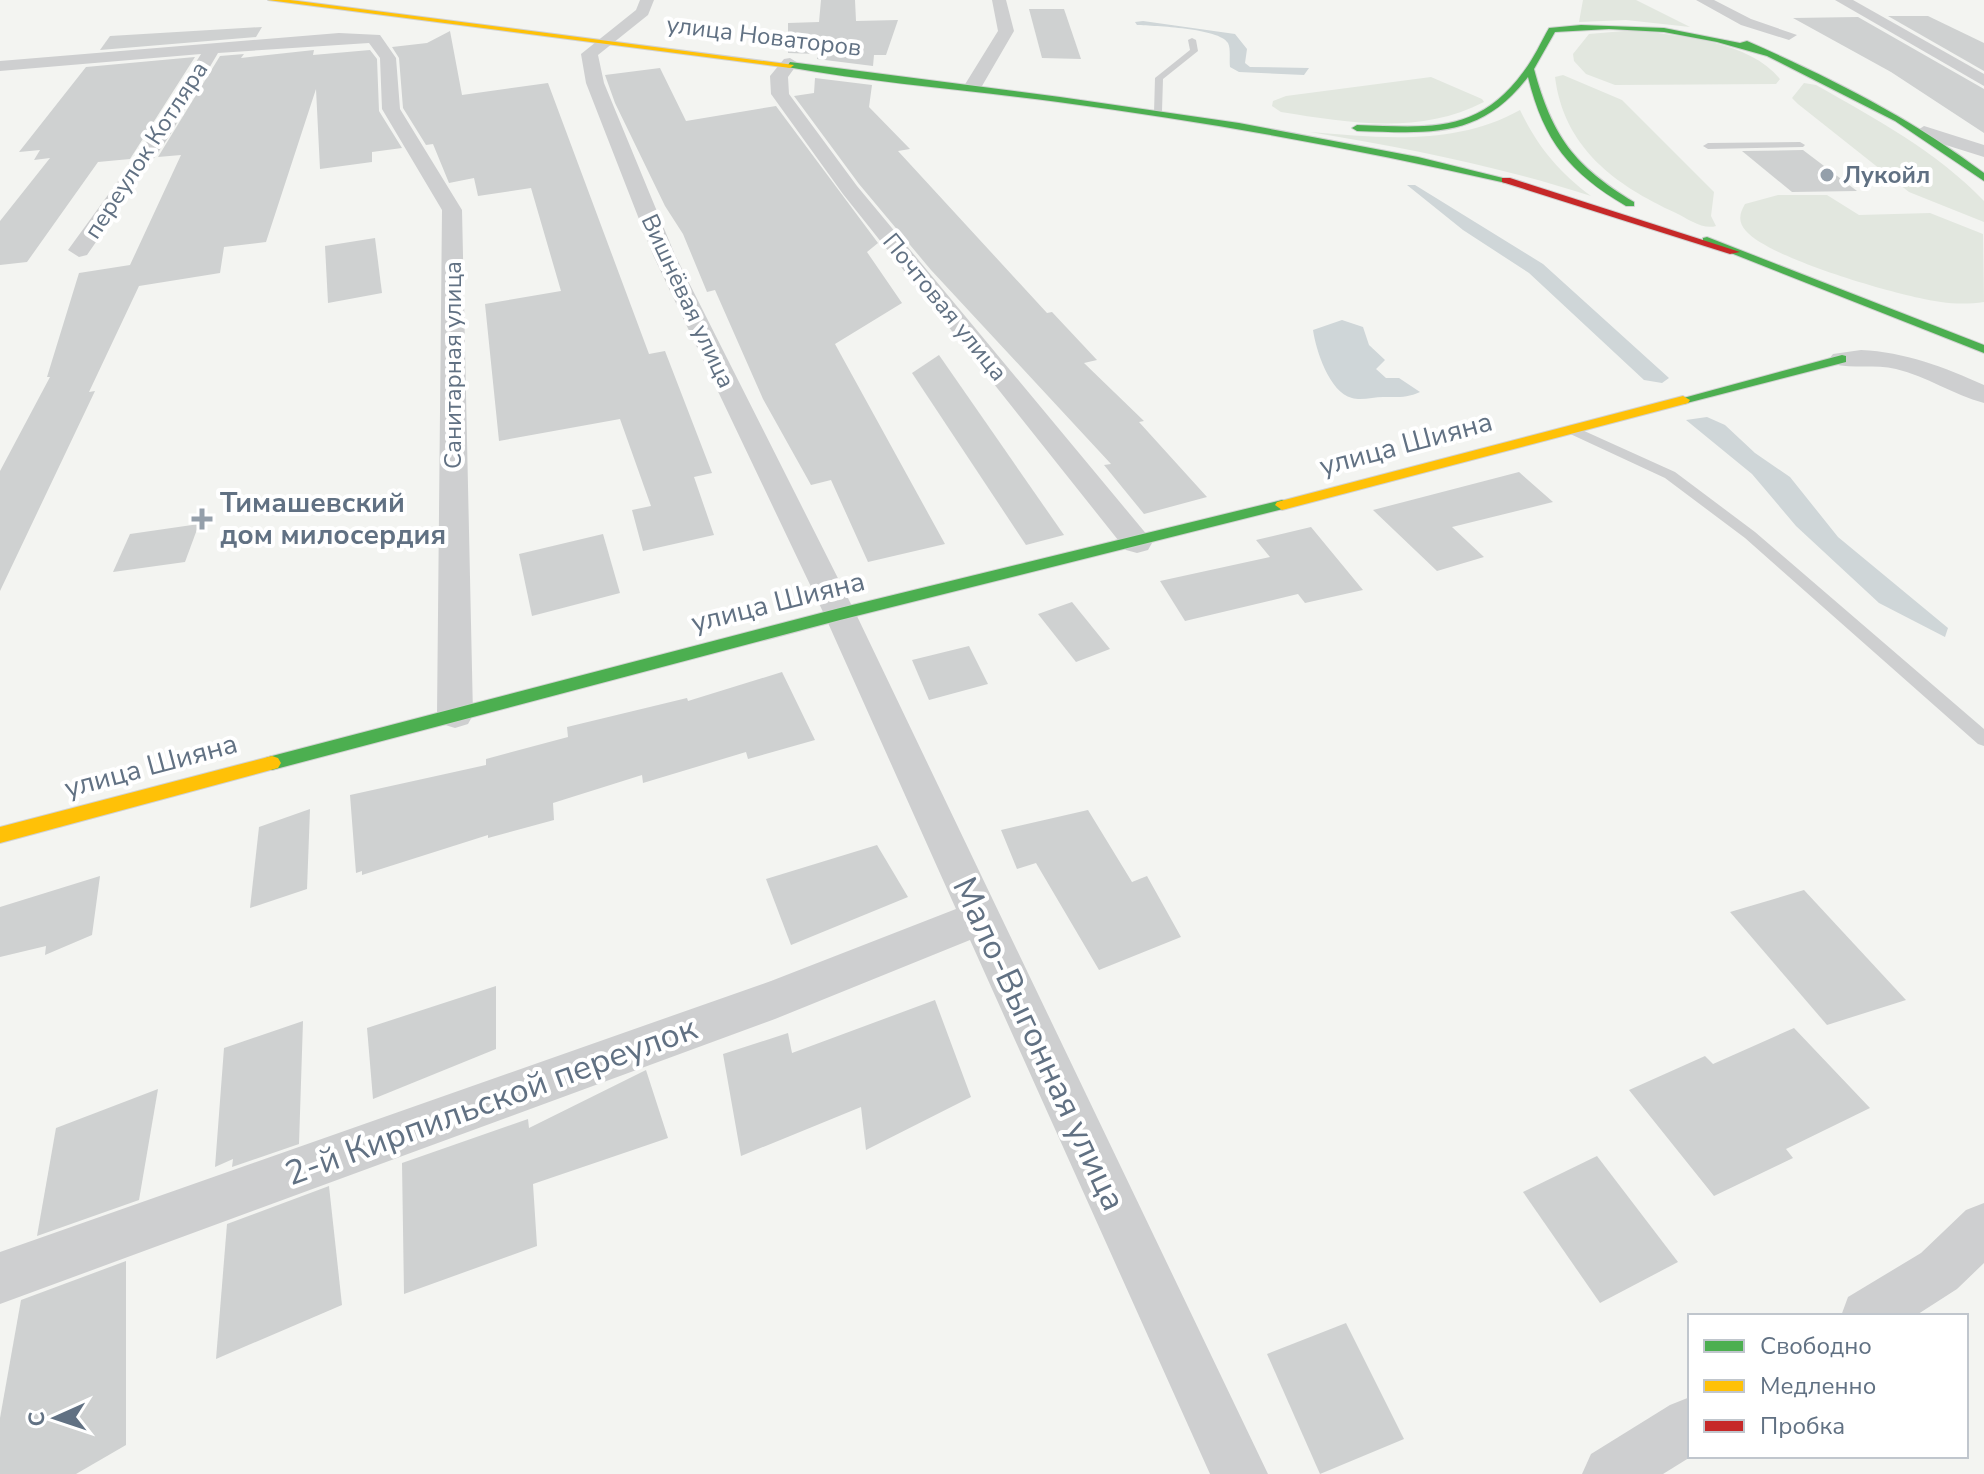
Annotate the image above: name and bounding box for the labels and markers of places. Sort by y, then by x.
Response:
place label: Лукойл [1843,159,1930,191]
marker: Лукойл [1818,166,1836,184]
place label: Тимашевский дом милосердия [220,484,446,554]
marker: Тимашевский дом милосердия [191,508,213,530]

